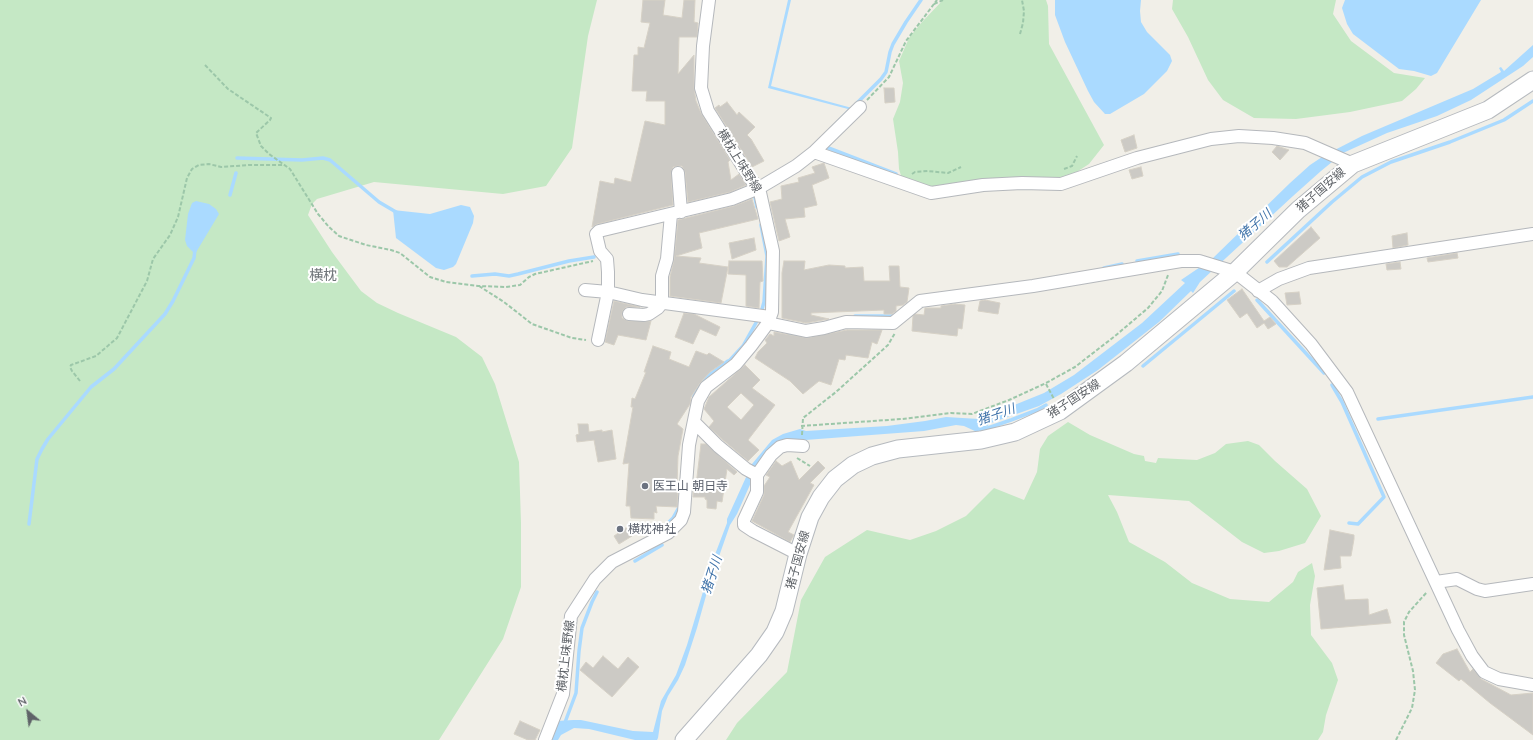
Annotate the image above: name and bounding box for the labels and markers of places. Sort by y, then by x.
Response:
place label: 医王山 朝日寺 [653,479,728,493]
marker: 医王山 朝日寺 [640,481,650,491]
place label: 横枕神社 [628,522,676,536]
marker: 横枕神社 [615,524,625,534]

